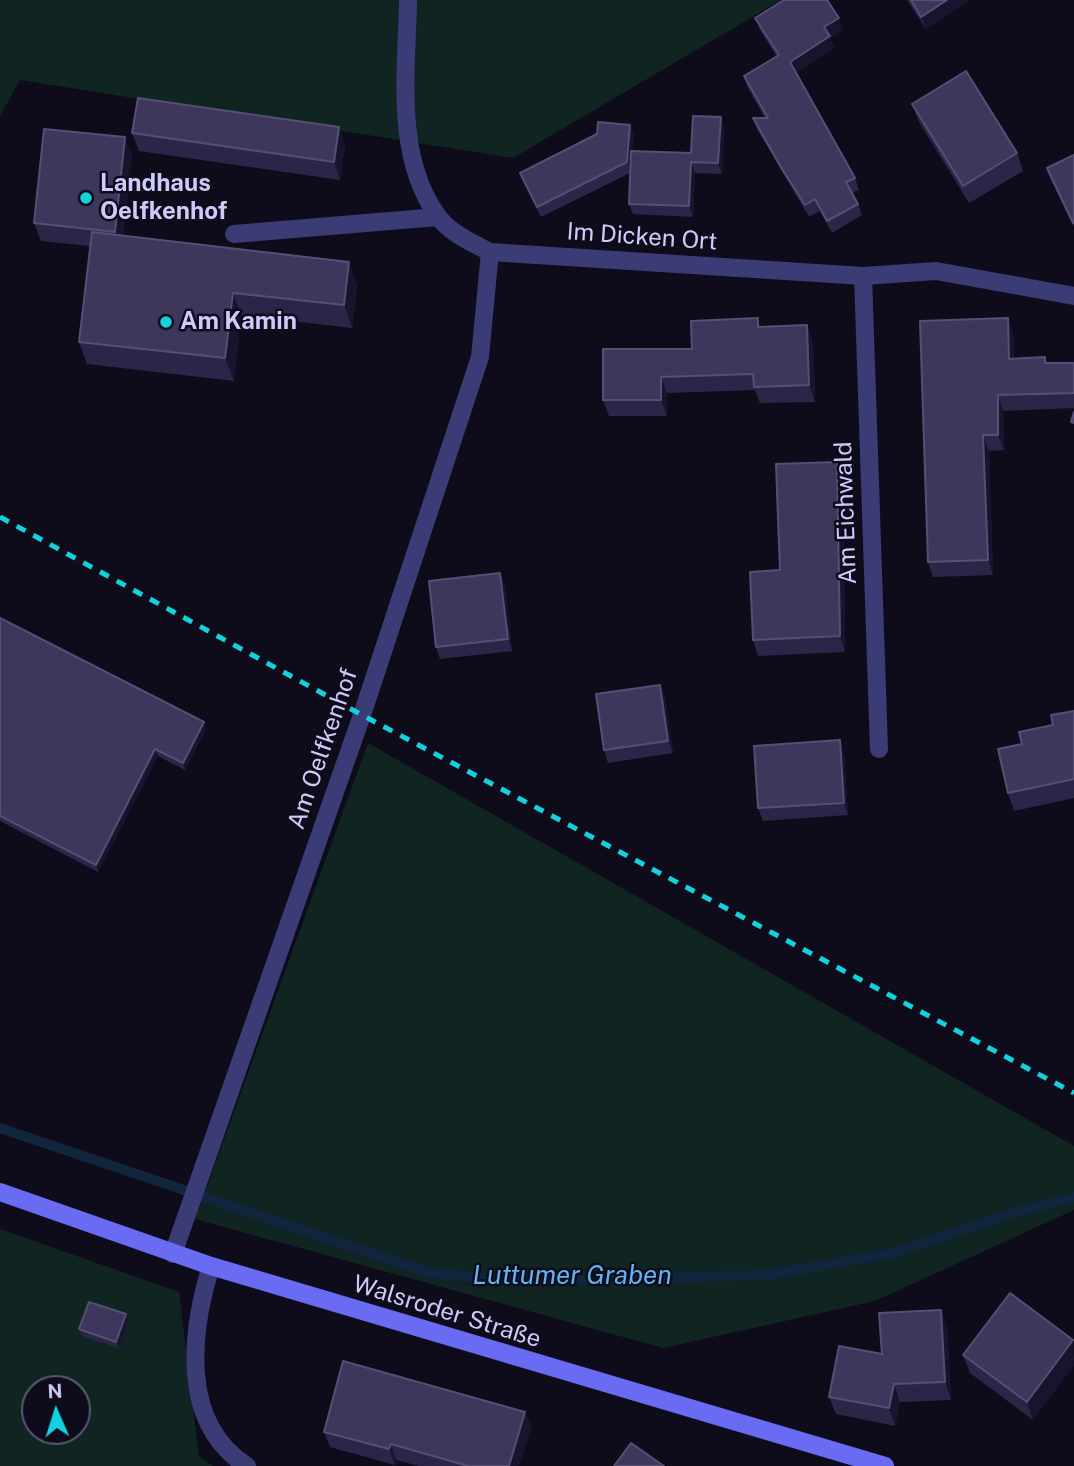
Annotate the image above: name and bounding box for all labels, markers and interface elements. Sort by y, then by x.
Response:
place label: Landhaus Oelfkenhof [100,170,227,226]
marker: Landhaus Oelfkenhof [78,190,94,206]
street label: Im Dicken Ort [566,217,718,257]
place label: Am Kamin [180,308,297,336]
marker: Am Kamin [158,314,174,330]
street label: Am Eichwald [829,441,863,585]
street label: Am Oelfkenhof [282,665,364,833]
water label: Luttumer Graben [472,1260,672,1292]
street label: Walsroder Straße [350,1270,544,1354]
north arrow [21,1375,91,1445]
text: N [47,1380,63,1402]

